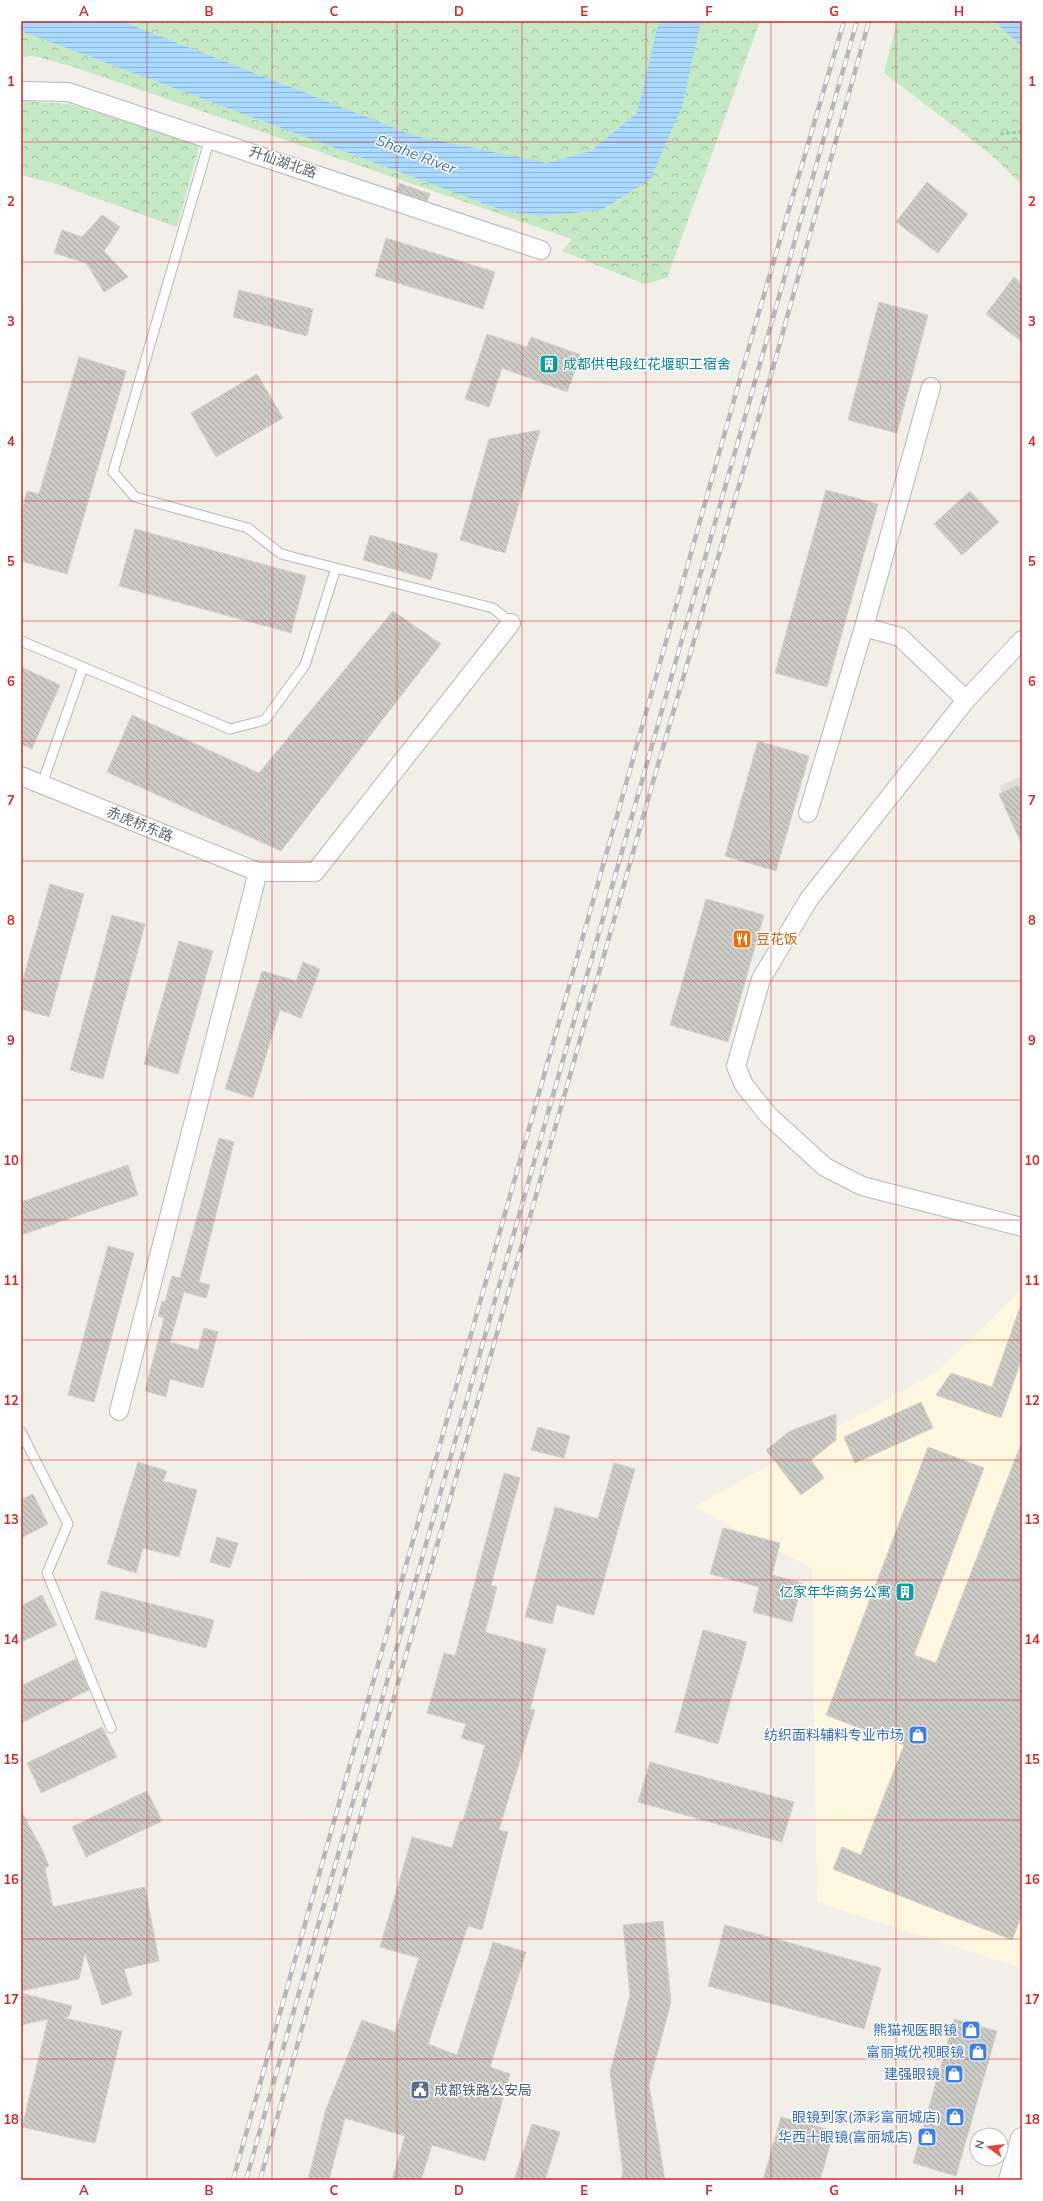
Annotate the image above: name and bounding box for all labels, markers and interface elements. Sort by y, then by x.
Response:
text: A [79,3,89,19]
text: B [205,3,214,19]
text: C [330,3,339,19]
text: D [454,3,464,19]
text: E [580,3,588,19]
text: F [705,3,713,19]
text: G [829,3,839,19]
text: H [954,3,964,19]
text: 1 [7,73,15,89]
text: 1 [1028,73,1036,89]
water label: Shahe River [374,130,459,178]
street label: 升仙湖北路 [247,142,319,182]
text: 2 [7,193,15,209]
text: 2 [1028,193,1036,209]
text: 3 [7,313,15,329]
text: 3 [1028,313,1036,329]
building icon: 成都供电段红花堰职工宿舍 [538,353,560,375]
place label: 成都供电段红花堰职工宿舍 [563,355,731,373]
text: 4 [7,433,15,449]
text: 4 [1028,433,1036,449]
text: 5 [7,553,15,569]
text: 5 [1028,553,1036,569]
text: 6 [7,673,15,689]
text: 6 [1028,673,1036,689]
text: 7 [7,792,15,808]
text: 7 [1028,792,1036,808]
street label: 赤虎桥东路 [104,803,176,845]
text: 8 [7,912,15,928]
text: 8 [1028,912,1036,928]
restaurant icon: 豆花饭 [731,928,753,950]
place label: 豆花饭 [756,930,798,948]
text: 9 [7,1032,15,1048]
text: 9 [1028,1032,1036,1048]
text: 10 [3,1152,19,1168]
text: 10 [1024,1152,1040,1168]
text: 11 [3,1272,19,1288]
text: 11 [1024,1272,1040,1288]
text: 12 [3,1392,19,1408]
text: 12 [1024,1392,1040,1408]
text: 13 [3,1511,19,1527]
text: 13 [1024,1511,1040,1527]
building icon: 亿家年华商务公寓 [894,1581,916,1603]
place label: 亿家年华商务公寓 [779,1583,891,1601]
text: 14 [3,1631,19,1647]
text: 14 [1024,1631,1040,1647]
shop icon: 纺织面料辅料专业市场 [907,1724,929,1746]
place label: 纺织面料辅料专业市场 [764,1726,904,1744]
text: 15 [3,1751,19,1767]
text: 15 [1024,1751,1040,1767]
text: 16 [3,1871,19,1887]
text: 16 [1024,1871,1040,1887]
text: 17 [3,1991,19,2007]
text: 17 [1024,1991,1040,2007]
shop icon: 熊猫视医眼镜 [960,2019,982,2041]
place label: 熊猫视医眼镜 [873,2021,957,2039]
shop icon: 富丽城优视眼镜 [967,2041,989,2063]
place label: 富丽城优视眼镜 [866,2043,964,2061]
shop icon: 建强眼镜 [943,2063,965,2085]
place label: 建强眼镜 [884,2065,940,2083]
public building icon: 成都铁路公安局 [409,2079,431,2101]
place label: 成都铁路公安局 [434,2081,532,2099]
shop icon: 眼镜到家(添彩富丽城店) [944,2106,966,2128]
place label: 眼镜到家(添彩富丽城店) [792,2108,941,2126]
text: 18 [3,2111,19,2127]
text: 18 [1024,2111,1040,2127]
shop icon: 华西十眼镜(富丽城店) [916,2126,938,2148]
north arrow [969,2127,1009,2167]
place label: 华西十眼镜(富丽城店) [778,2128,913,2146]
text: N [972,2139,987,2150]
text: A [79,2182,89,2198]
text: B [205,2182,214,2198]
text: C [330,2182,339,2198]
text: D [454,2182,464,2198]
text: E [580,2182,588,2198]
text: F [705,2182,713,2198]
text: G [829,2182,839,2198]
text: H [954,2182,964,2198]

